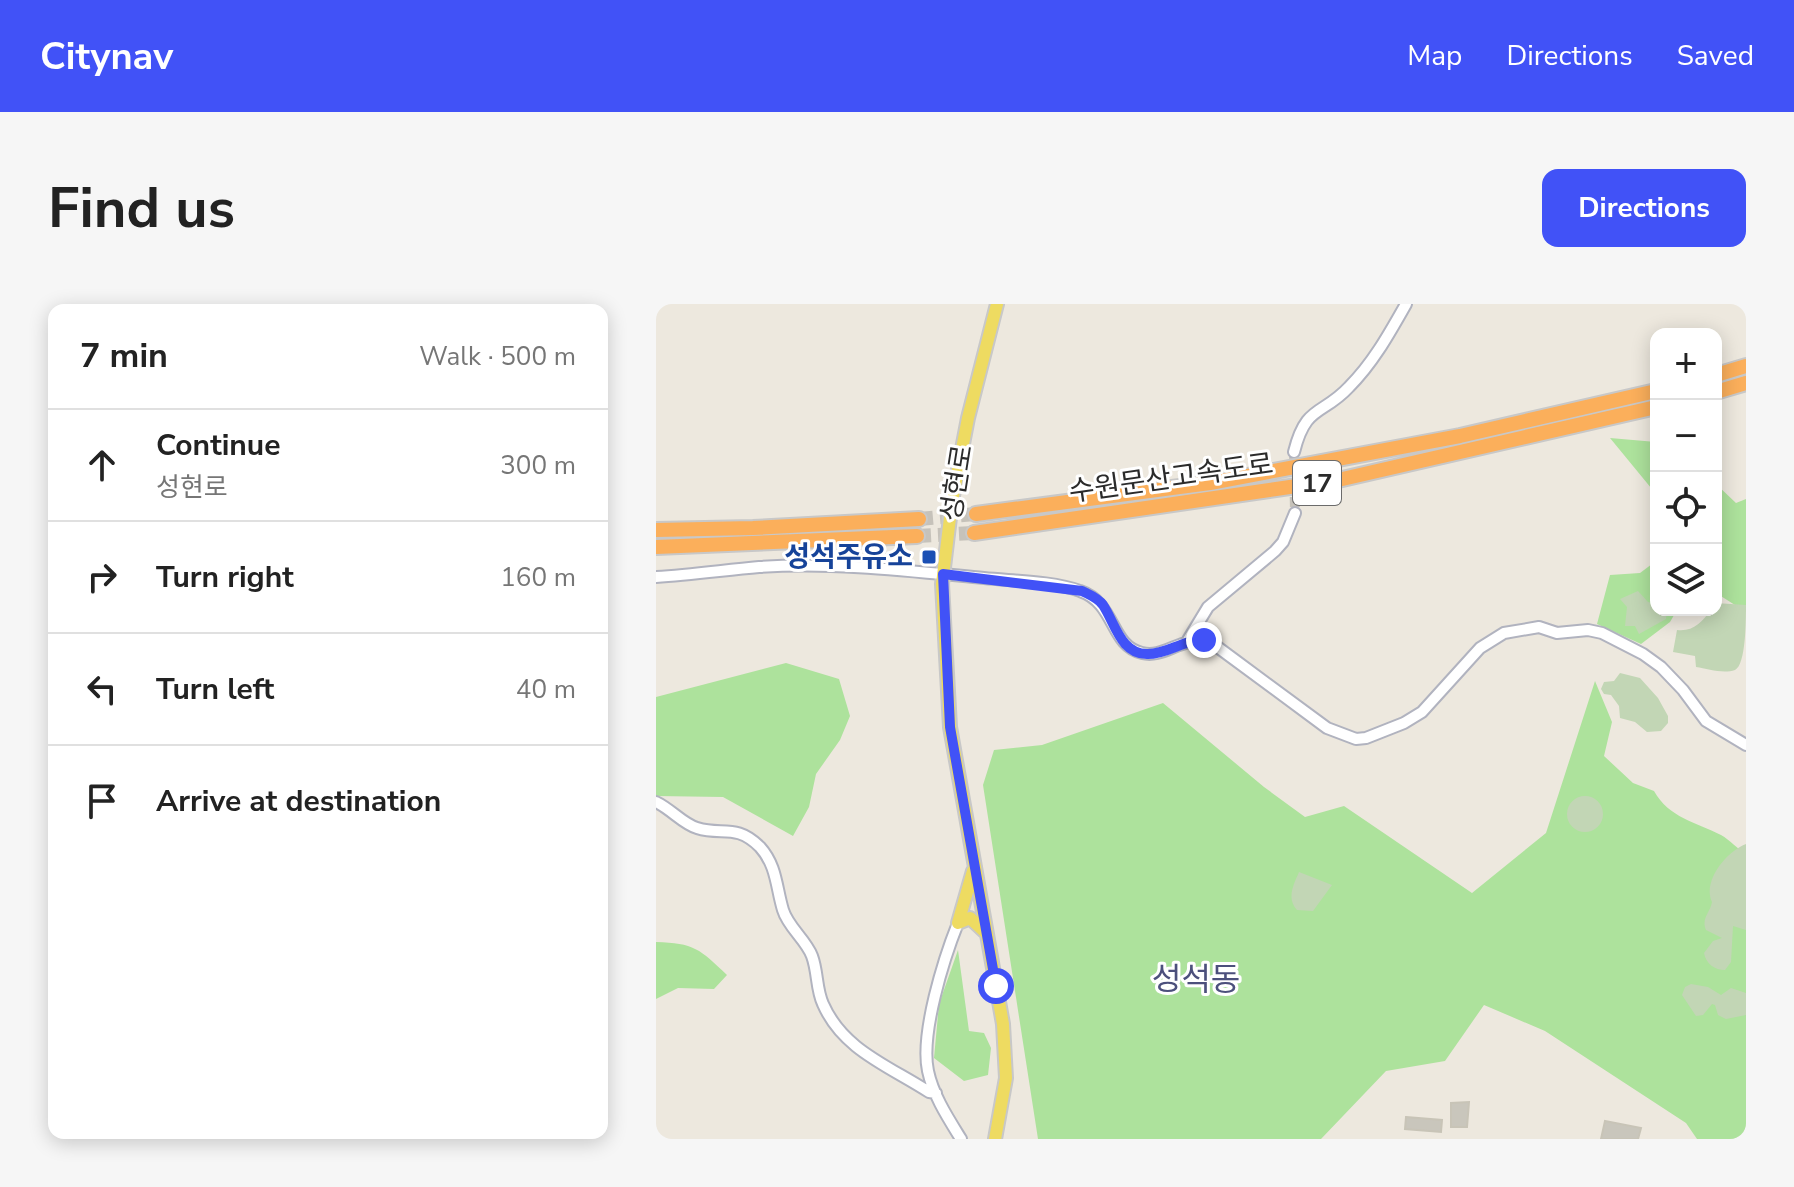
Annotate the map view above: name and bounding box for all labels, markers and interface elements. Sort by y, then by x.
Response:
text: Citynav [40,31,173,82]
text: Map [1407,37,1462,75]
text: Directions [1506,37,1633,75]
text: Saved [1677,37,1754,75]
button: Directions [1542,169,1746,247]
text: Find us [48,170,235,247]
map controls [1650,328,1722,616]
button: + [1650,328,1722,400]
text: 7 min [80,333,168,379]
text: Walk · 500 m [419,339,576,374]
button: − [1650,400,1722,472]
text: Continue [156,425,281,466]
street label: 성현로 [932,442,982,524]
icon: ahead [80,443,124,487]
street label: 수원문산고속도로 [1066,445,1276,511]
text: 300 m [500,448,576,483]
road number: 17 [1293,461,1341,505]
text: 성현로 [156,470,228,505]
button: locate [1650,472,1722,544]
place label: 성석주유소 [784,538,913,576]
button: layers [1650,544,1722,616]
marker: 성석주유소 [920,548,938,566]
icon: right [80,555,124,599]
text: Turn right [156,557,294,598]
text: 160 m [500,560,576,595]
route end [1186,622,1222,658]
icon: left [80,667,124,711]
text: Turn left [156,669,274,710]
text: 40 m [516,672,576,707]
icon: arrive [80,779,124,823]
text: Arrive at destination [156,781,441,822]
district label: 성석동 [1152,958,1240,1001]
route start [978,968,1014,1004]

